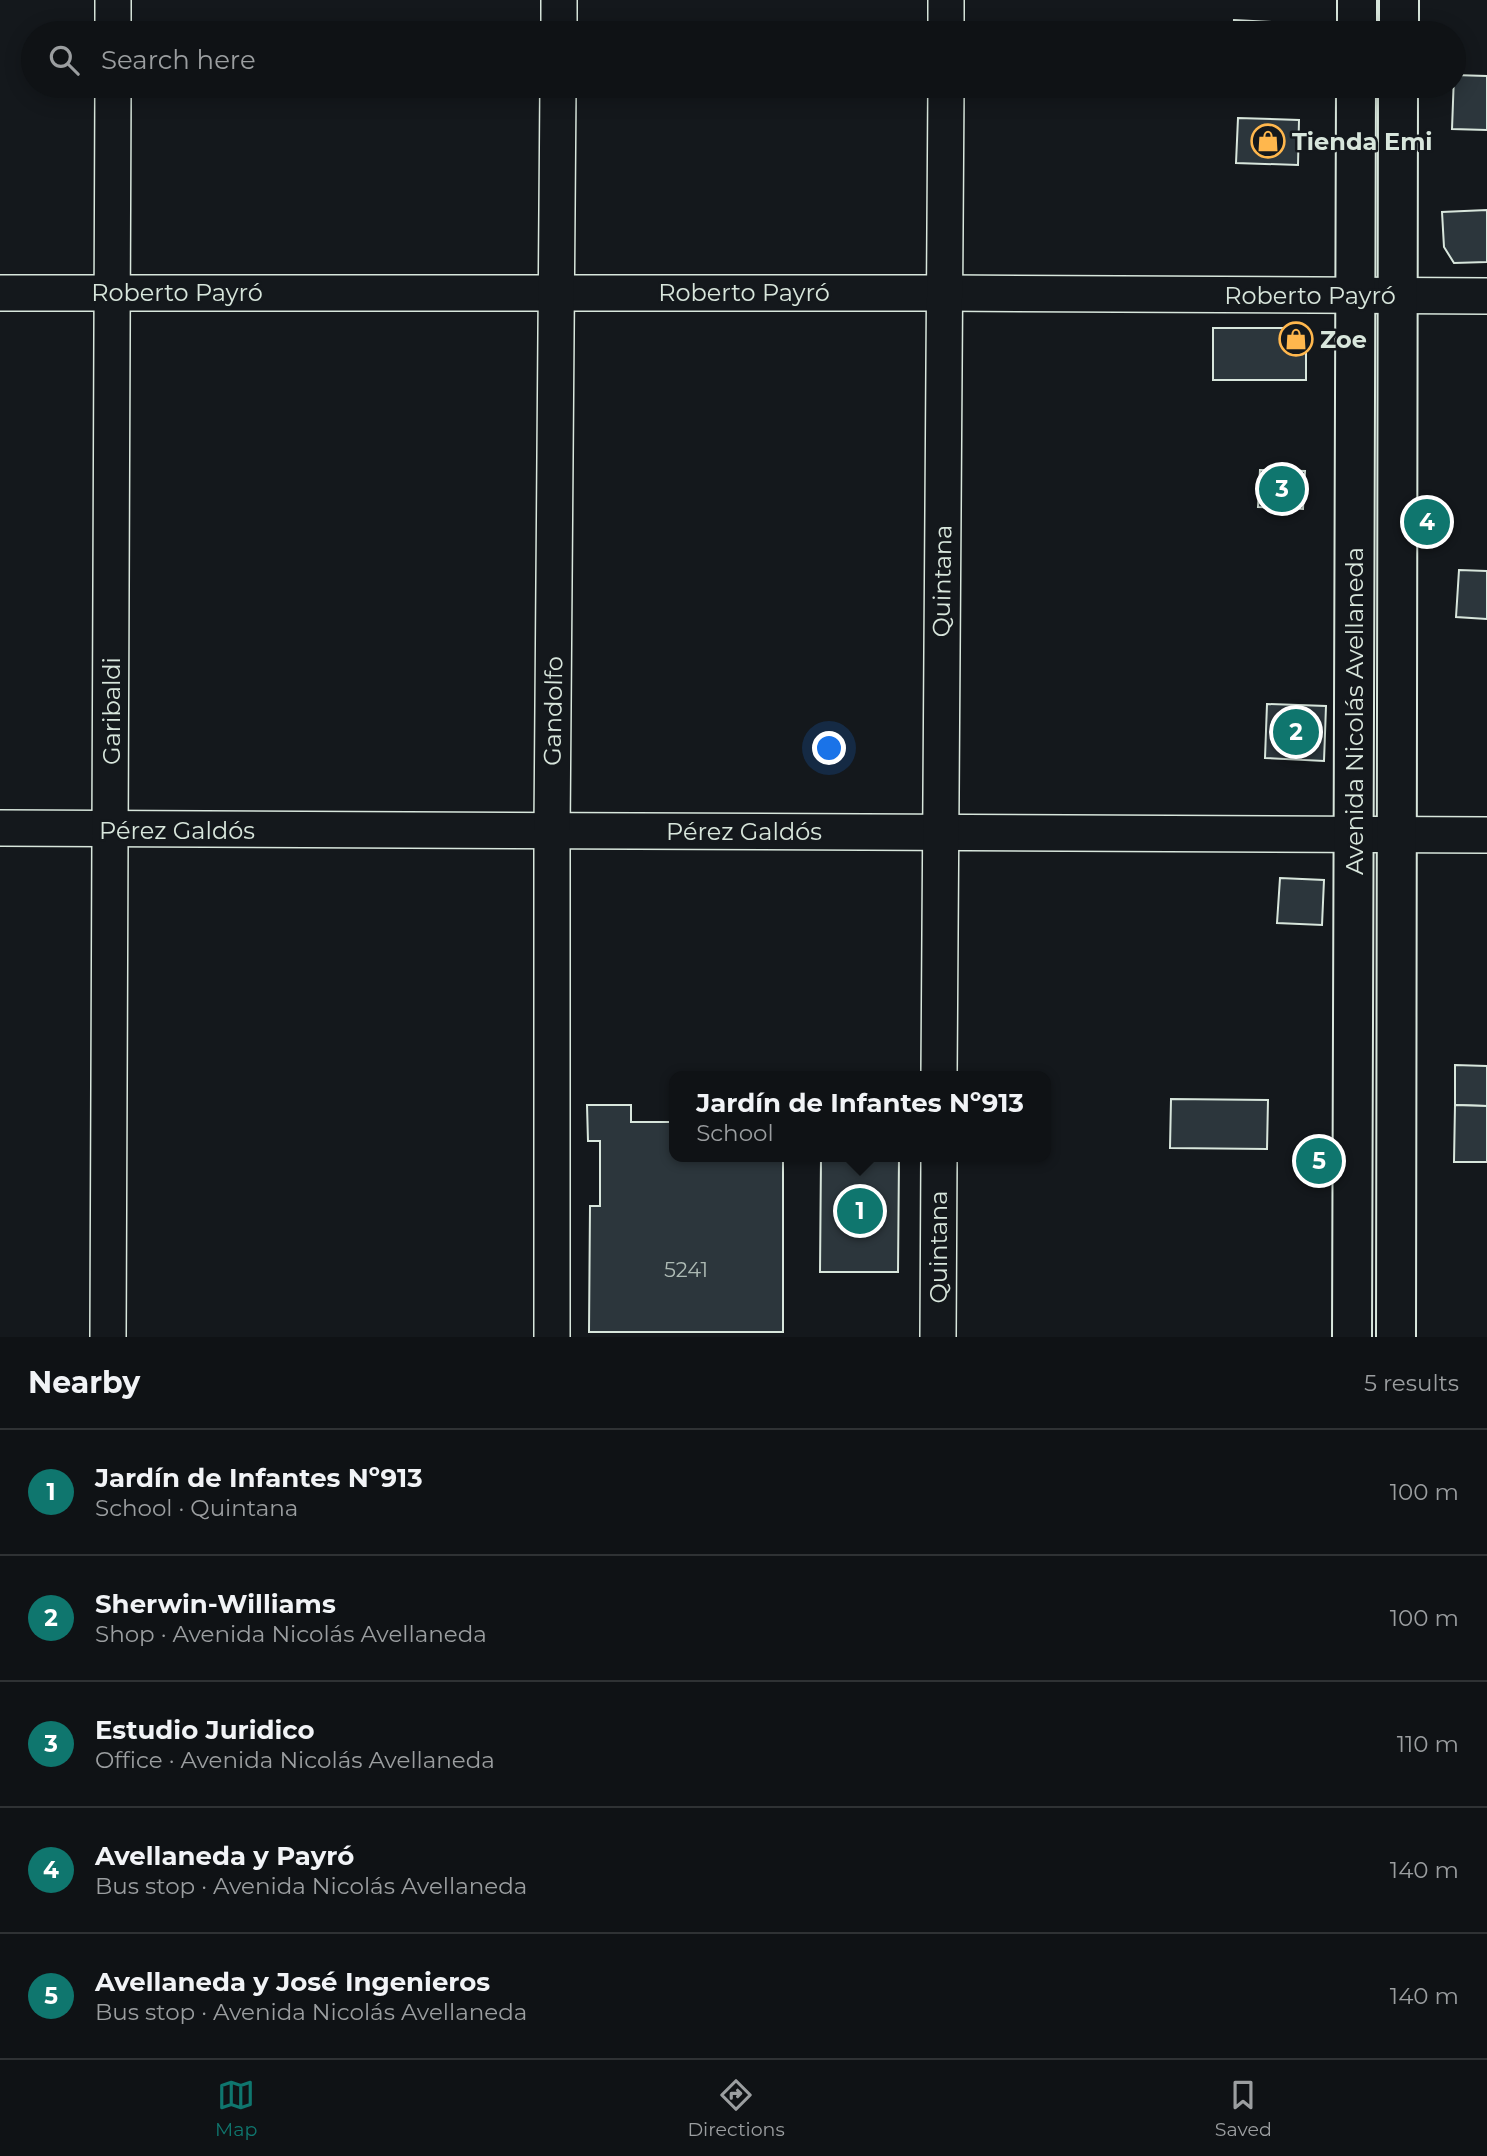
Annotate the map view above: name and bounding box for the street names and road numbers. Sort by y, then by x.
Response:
street label: Roberto Payró [91,278,263,307]
street label: Roberto Payró [658,278,830,307]
street label: Roberto Payró [1224,281,1396,310]
street label: Quintana [927,524,957,638]
street label: Avenida Nicolás Avellaneda [1340,547,1369,875]
street label: Gandolfo [538,656,568,766]
street label: Garibaldi [97,657,126,765]
street label: Pérez Galdós [99,816,255,845]
street label: Pérez Galdós [666,817,822,846]
street label: Quintana [924,1191,953,1303]

